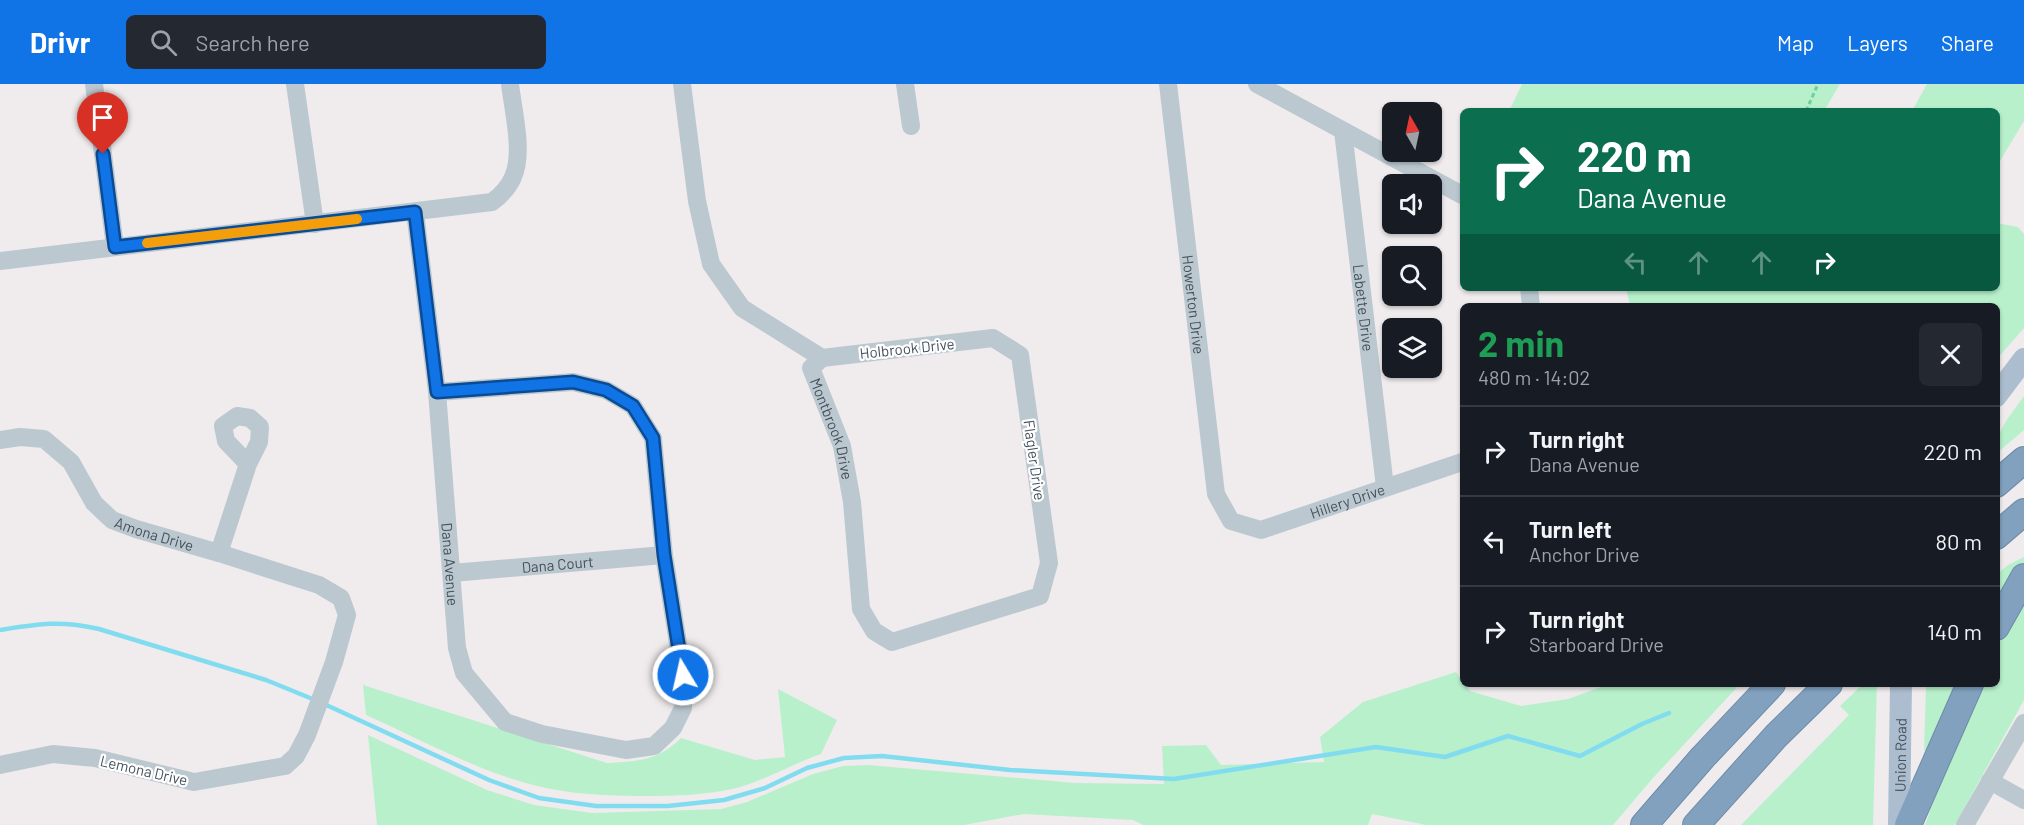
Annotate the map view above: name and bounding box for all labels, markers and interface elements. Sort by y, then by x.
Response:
search box [126,15,546,69]
text: Drivr [30,25,90,59]
icon: search [147,26,180,59]
text: Search here [195,29,310,55]
text: Map [1777,30,1814,55]
text: Layers [1847,30,1908,55]
text: Share [1941,30,1994,55]
pin [77,92,128,154]
icon: arrive [86,101,119,134]
north arrow [1382,102,1442,162]
map controls [1382,102,1442,378]
text: 220 m [1577,130,1691,180]
icon: right [1478,132,1556,210]
button: sound [1382,174,1442,234]
text: Dana Avenue [1577,181,1727,213]
button: search [1382,246,1442,306]
icon: left [1619,246,1652,279]
icon: ahead [1682,246,1715,279]
icon: ahead [1745,246,1778,279]
icon: right [1808,246,1841,279]
street label: Howerton Drive [1179,254,1209,355]
street label: Labette Drive [1350,263,1378,352]
button: layers [1382,318,1442,378]
text: 2 min [1478,321,1564,364]
button: close [1919,323,1982,386]
street label: Holbrook Drive [859,334,955,362]
text: 480 m · 14:02 [1478,365,1590,389]
street label: Montbrook Drive [807,375,857,481]
street label: Flagler Drive [1020,419,1050,501]
text: Turn right [1529,426,1624,452]
icon: right [1478,435,1511,468]
text: 220 m [1923,438,1982,464]
text: Dana Avenue [1529,452,1640,476]
street label: Hillery Drive [1307,480,1387,522]
street label: Amona Drive [112,513,196,554]
text: Turn left [1529,516,1612,542]
street label: Dana Avenue [438,522,463,606]
icon: left [1478,525,1511,558]
text: 80 m [1936,528,1982,554]
text: Anchor Drive [1529,542,1640,566]
street label: Dana Court [521,552,594,576]
text: Turn right [1529,606,1624,632]
icon: right [1478,615,1511,648]
text: 140 m [1927,618,1982,644]
text: Starboard Drive [1529,632,1664,656]
position arrow [651,643,715,707]
street label: Union Road [1890,718,1910,792]
street label: Lemona Drive [99,751,189,789]

